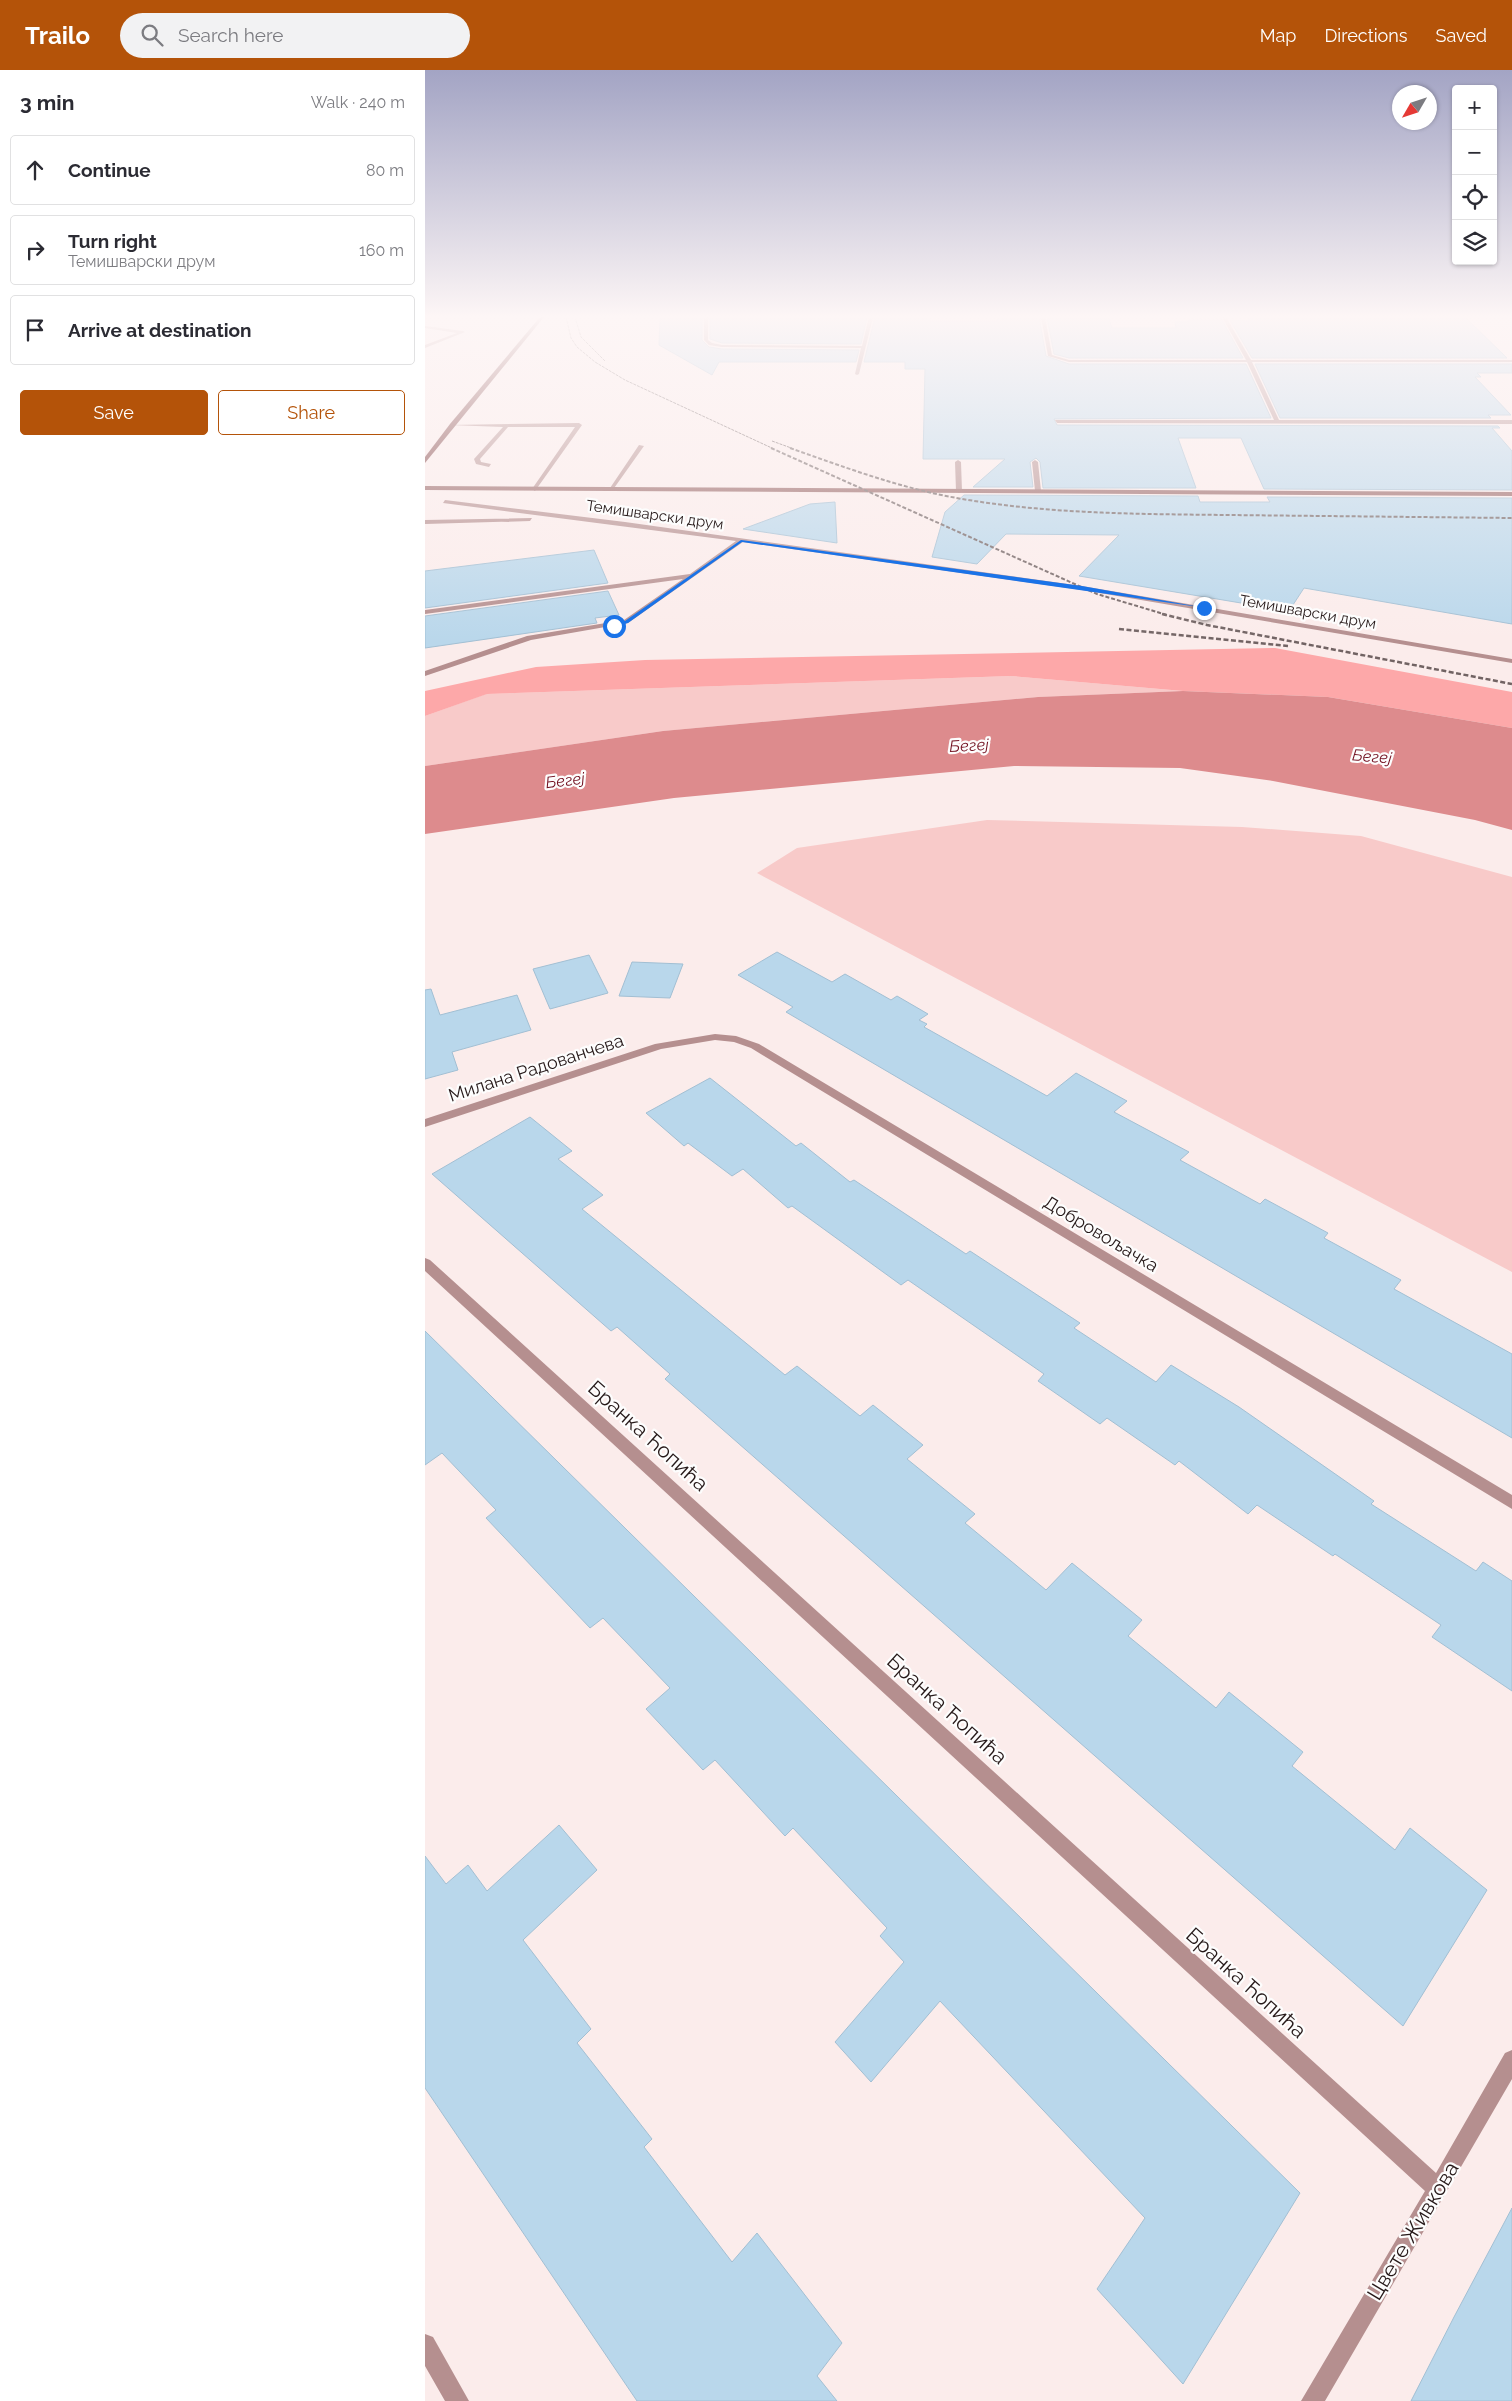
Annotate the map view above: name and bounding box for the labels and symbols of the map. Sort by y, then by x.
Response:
north arrow [1392,85,1437,130]
street label: Темишварски друм [585,496,725,534]
street label: Темишварски друм [1238,591,1378,633]
route end [1193,597,1216,620]
route start [603,615,626,638]
water label: Бегеј [949,735,990,756]
water label: Бегеј [1351,745,1393,768]
water label: Бегеј [544,769,586,792]
street label: Милана Радованчева [446,1029,626,1106]
street label: Добровољачка [1040,1191,1162,1276]
street label: Бранка Ћопића [583,1375,714,1496]
street label: Бранка Ћопића [882,1648,1013,1769]
street label: Бранка Ћопића [1181,1922,1312,2043]
street label: Цвете Живкова [1362,2157,1464,2304]

